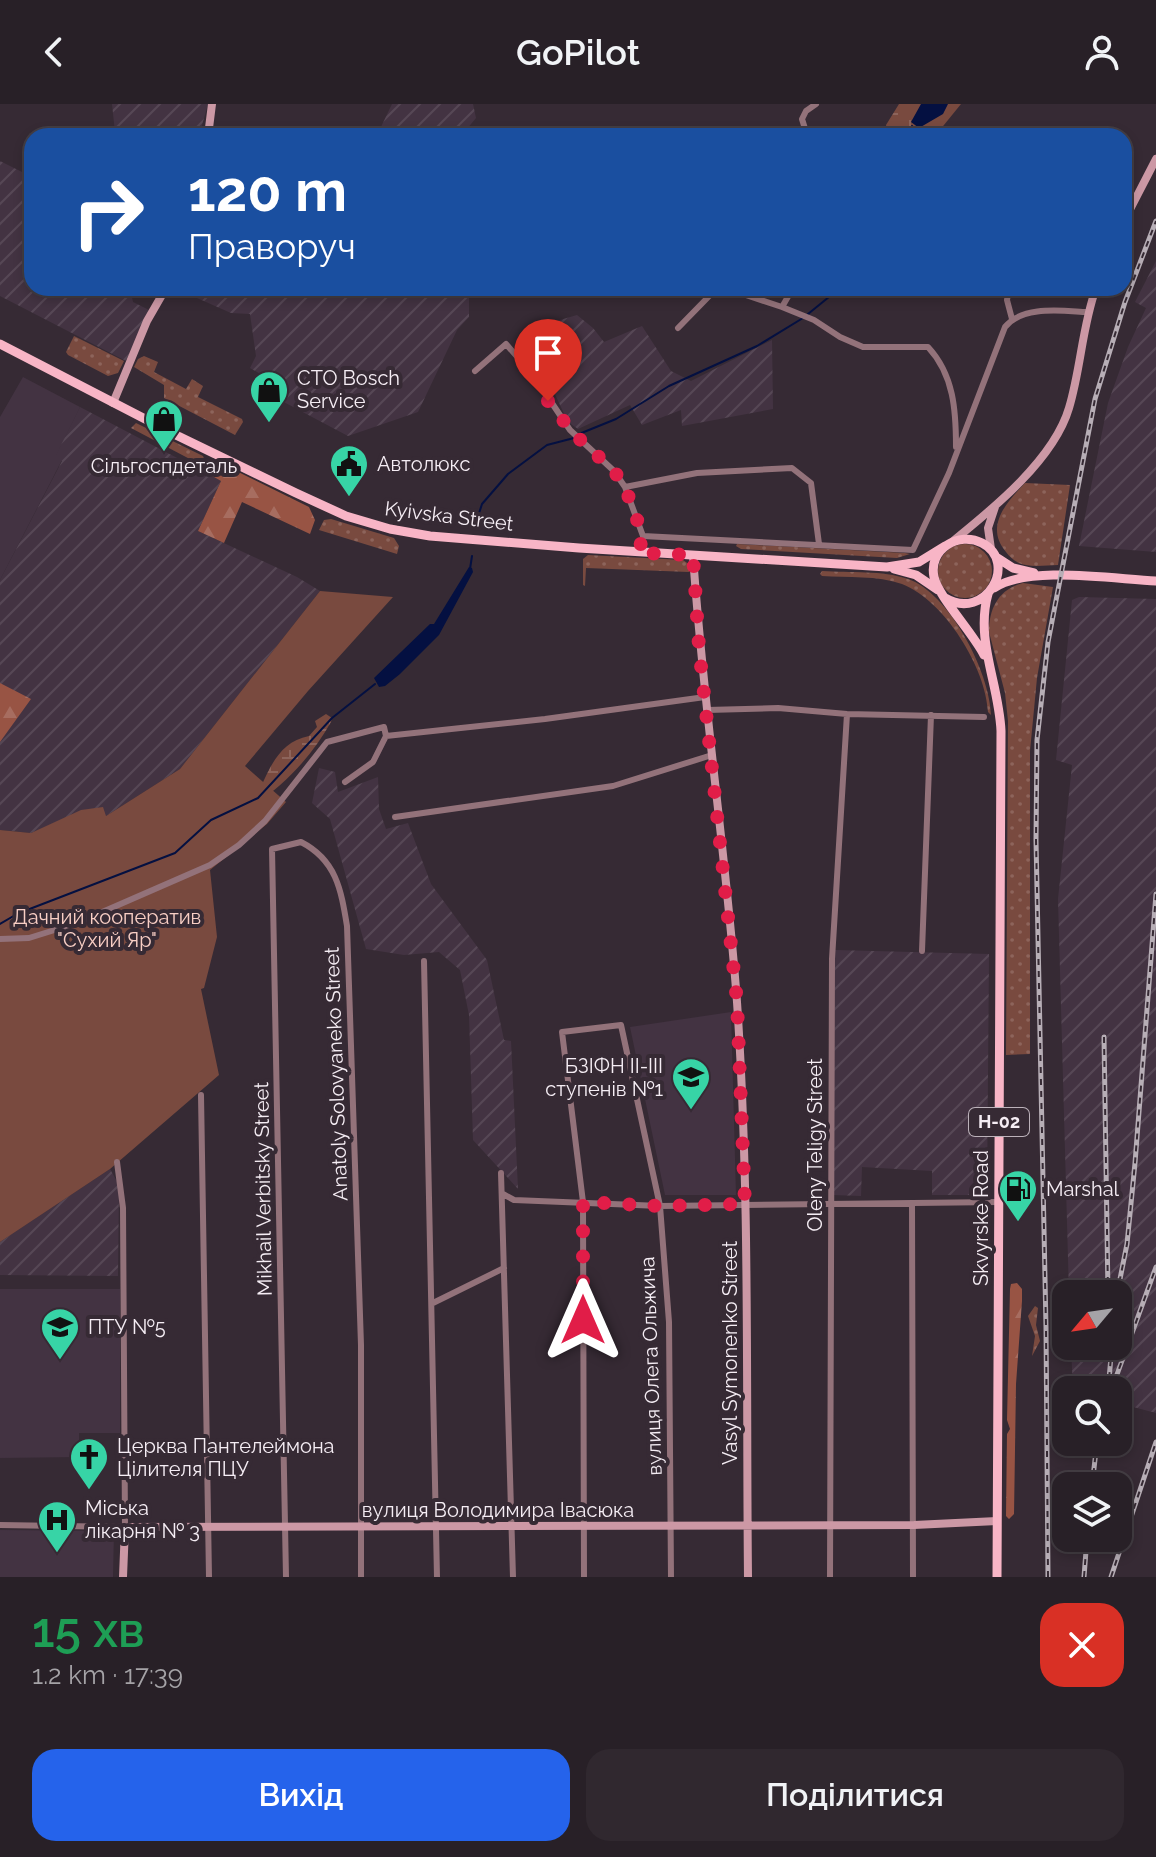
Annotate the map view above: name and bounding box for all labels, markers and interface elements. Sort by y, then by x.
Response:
icon: back [32,30,76,74]
icon: person [1080,30,1124,74]
text: GoPilot [516,31,640,73]
text: 120 m [188,158,347,224]
icon: right [56,160,160,264]
text: Праворуч [188,225,356,267]
pin [514,319,582,401]
icon: arrive [526,331,570,375]
place label: СТО Bosch Service [297,366,400,413]
shop icon: СТО Bosch Service [248,369,290,424]
shop icon: Сільгоспдеталь [143,398,185,453]
public building icon: Автолюкс [328,443,370,498]
place label: Автолюкс [377,452,470,476]
place label: Сільгоспдеталь [91,454,237,478]
street label: Kyivska Street [383,496,515,536]
park label: Дачний кооператив "Сухий Яр" [13,905,201,952]
street label: Anatoly Solovyaneko Street [320,946,352,1201]
place label: БЗІФН ІІ-ІІІ ступенів №1 [545,1054,663,1101]
school or university icon: БЗІФН ІІ-ІІІ ступенів №1 [670,1056,712,1111]
street label: Oleny Teligy Street [803,1058,827,1232]
street label: Mikhail Verbitsky Street [249,1081,277,1296]
road number: Н-02 [969,1108,1029,1136]
street label: Skvyrske Road [969,1150,993,1286]
fuel station icon: Marshal [997,1168,1039,1223]
place label: Marshal [1046,1177,1120,1201]
street label: Vasyl Symonenko Street [718,1241,742,1465]
street label: вулиця Олега Ольжича [635,1256,667,1476]
position arrow [541,1278,625,1362]
north arrow [1052,1280,1132,1360]
map controls [1052,1280,1132,1552]
school or university icon: ПТУ №5 [39,1306,81,1361]
place label: ПТУ №5 [88,1315,166,1339]
button: search [1052,1376,1132,1456]
place label: Церква Пантелеймона Цілителя ПЦУ [117,1434,334,1481]
church icon: Церква Пантелеймона Цілителя ПЦУ [68,1436,110,1491]
button: layers [1052,1472,1132,1552]
place label: Міська лікарня № 3 [85,1496,200,1543]
street label: вулиця Володимира Івасюка [362,1498,634,1522]
hospital icon: Міська лікарня № 3 [36,1499,78,1554]
text: 15 хв [32,1602,145,1658]
button: close [1040,1603,1124,1687]
text: 1.2 km · 17:39 [32,1660,183,1690]
button: Вихід [32,1749,570,1841]
button: Поділитися [586,1749,1124,1841]

